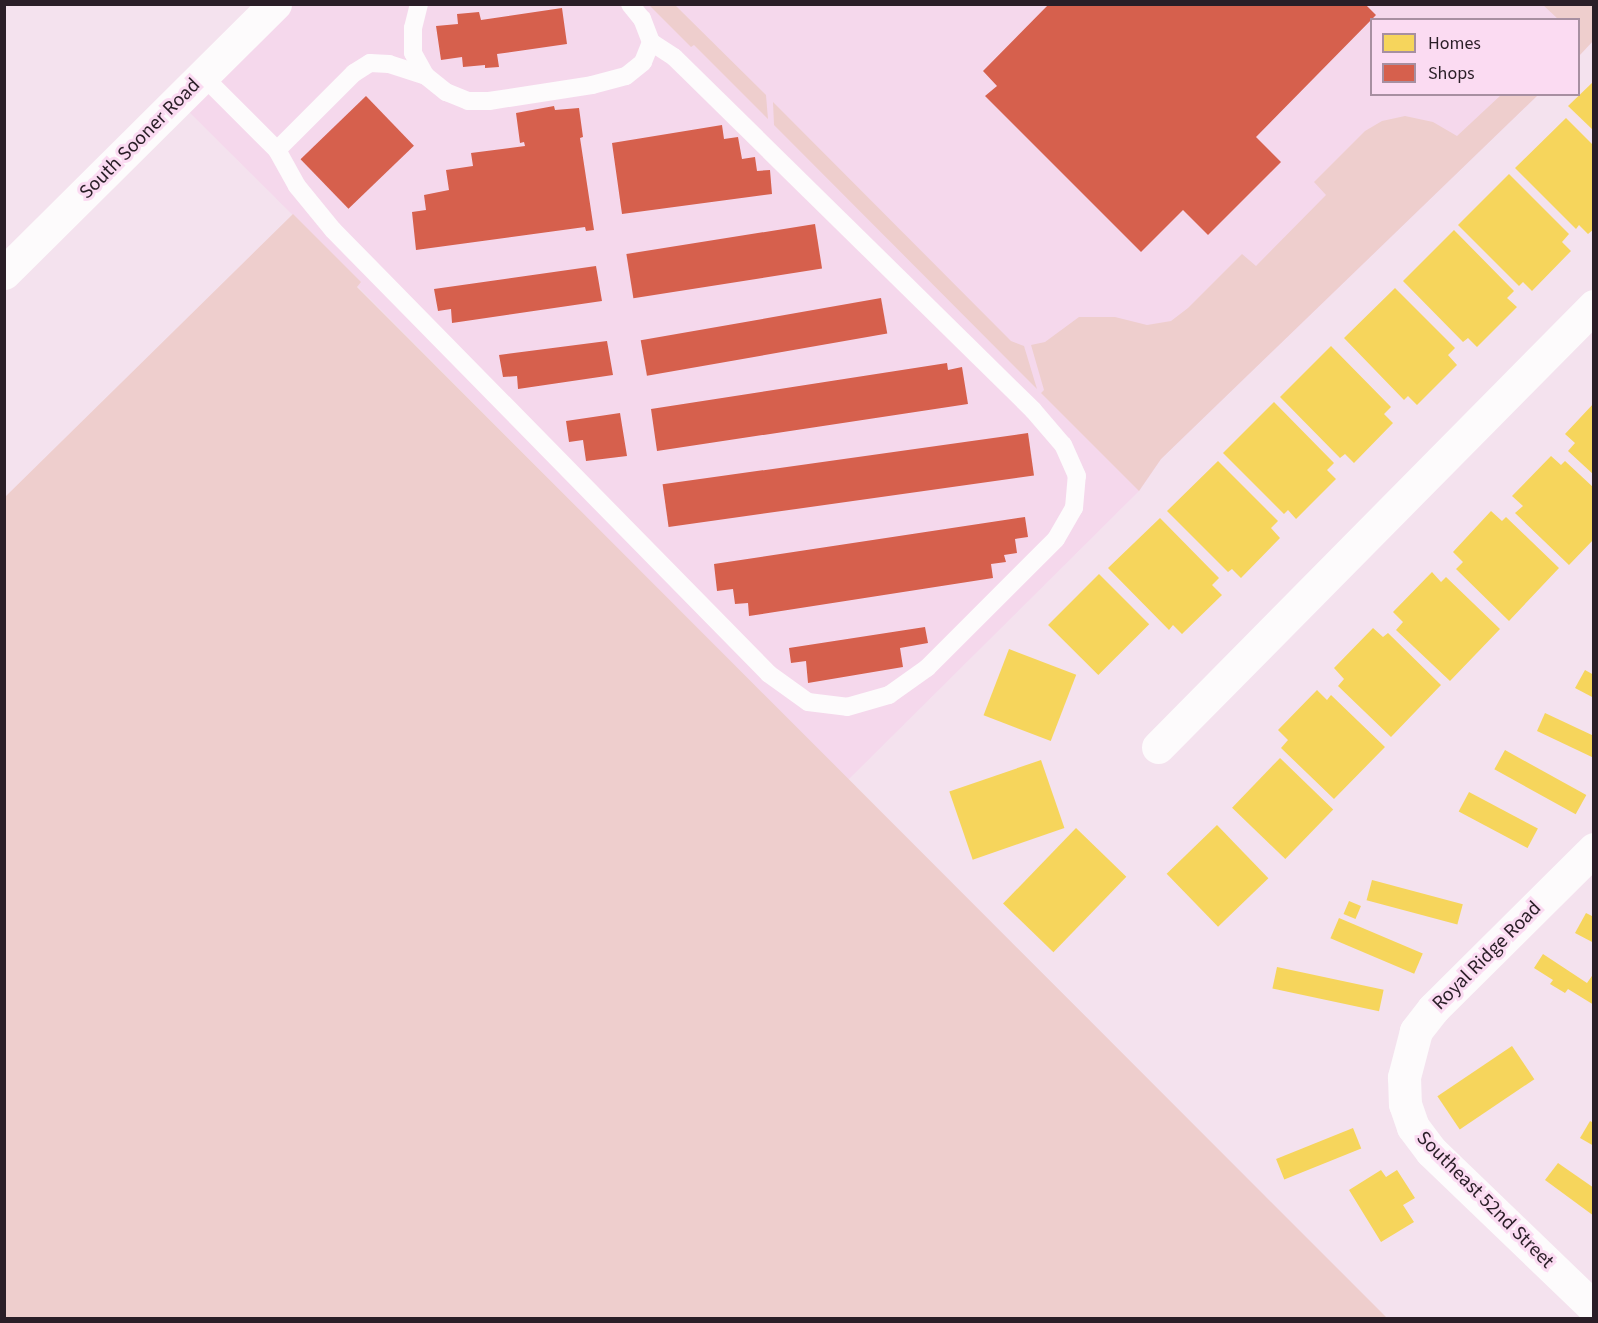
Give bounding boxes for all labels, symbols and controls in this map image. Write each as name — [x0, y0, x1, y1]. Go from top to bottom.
legend — [1370, 18, 1580, 96]
text: Homes — [1428, 31, 1481, 56]
text: Shops — [1428, 61, 1475, 86]
street label: South Sooner Road — [75, 74, 205, 204]
street label: Royal Ridge Road — [1428, 897, 1546, 1015]
street label: Southeast 52nd Street — [1411, 1126, 1559, 1274]

